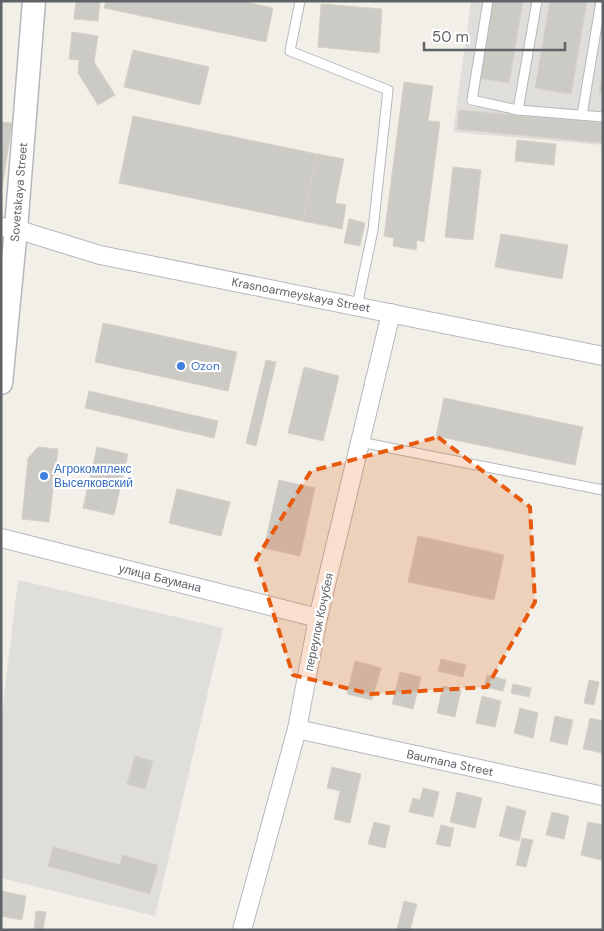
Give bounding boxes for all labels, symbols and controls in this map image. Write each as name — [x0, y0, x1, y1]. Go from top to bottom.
scale bar — [424, 20, 565, 52]
text: 50 m — [432, 27, 469, 47]
street label: Sovetskaya Street — [7, 141, 31, 242]
street label: Krasnoarmeyskaya Street — [230, 274, 372, 316]
place label: Ozon — [191, 358, 220, 374]
marker: Ozon — [175, 360, 187, 372]
place label: Агрокомплекс Выселковский — [54, 461, 133, 491]
marker: Агрокомплекс Выселковский — [38, 470, 50, 482]
street label: улица Баумана — [117, 560, 203, 596]
street label: переулок Кочубея — [301, 571, 337, 673]
street label: Baumana Street — [405, 746, 495, 780]

